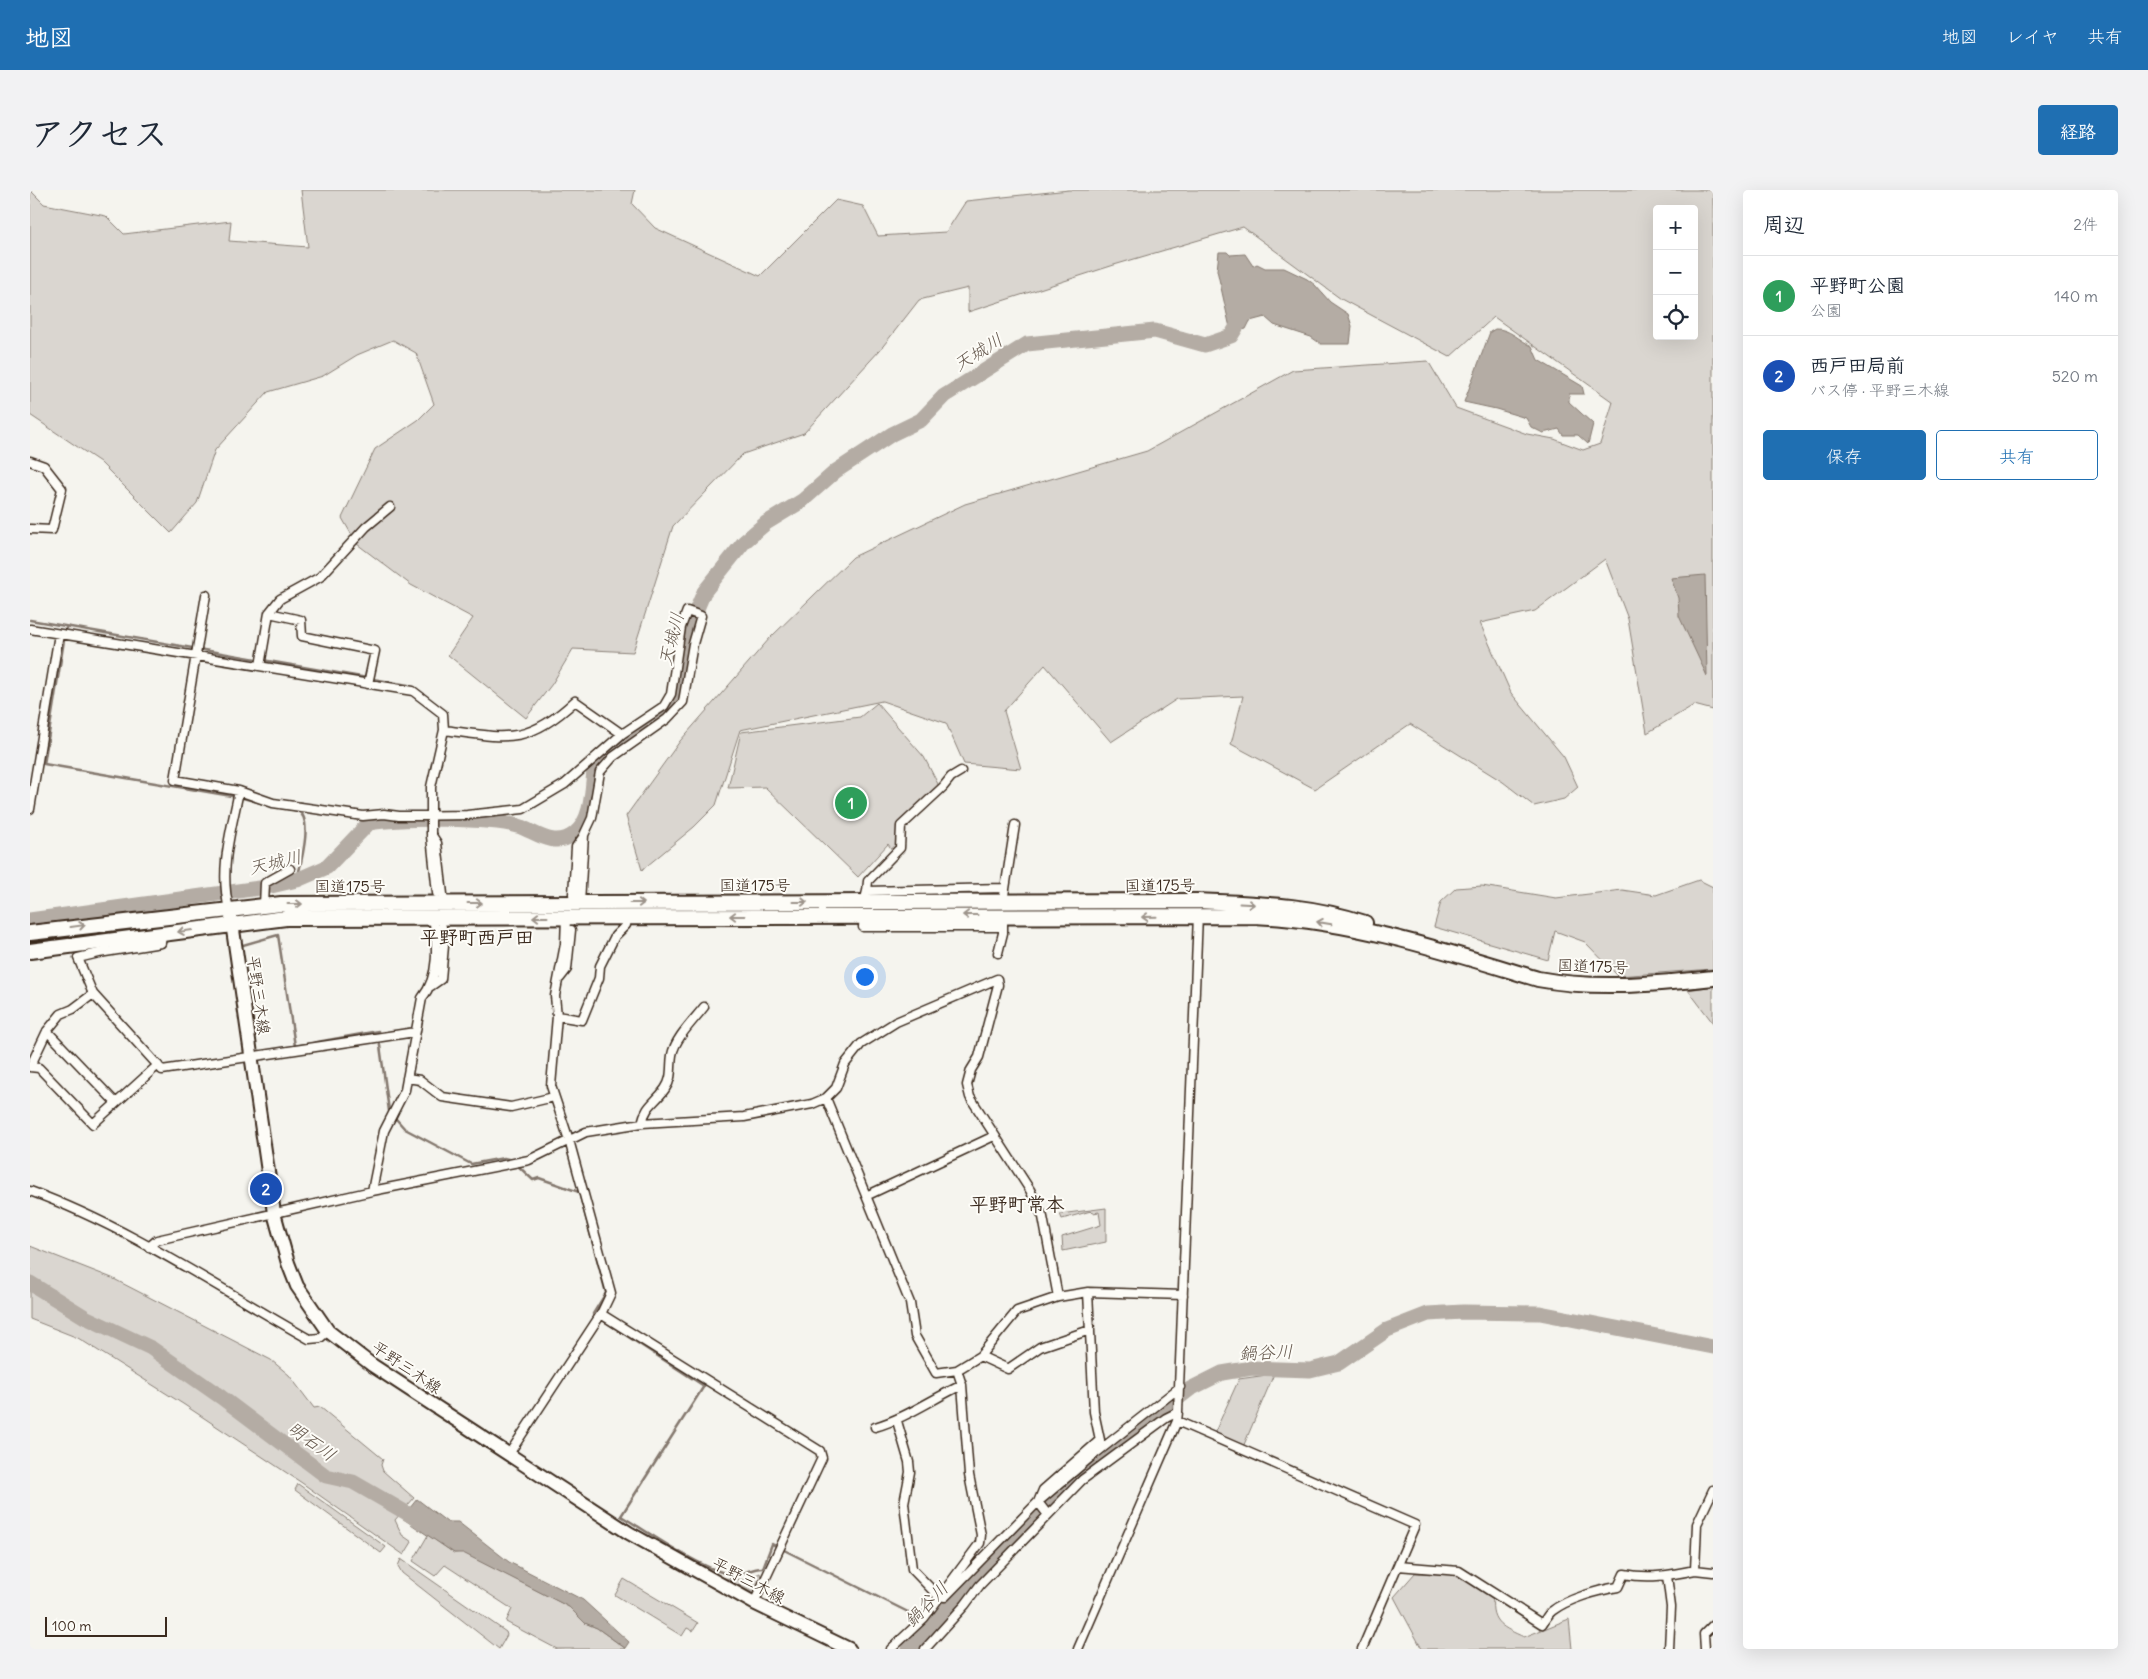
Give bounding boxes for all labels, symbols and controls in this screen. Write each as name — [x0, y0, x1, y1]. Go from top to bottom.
text: 地図 — [25, 22, 73, 52]
text: 地図 — [1942, 25, 1978, 48]
text: レイヤ — [2006, 25, 2059, 48]
text: 共有 — [2087, 25, 2123, 48]
button: 経路 — [2038, 105, 2118, 155]
text: アクセス — [30, 111, 168, 155]
map controls — [1653, 205, 1698, 340]
button: + — [1653, 205, 1698, 250]
text: 周辺 — [1763, 211, 1805, 238]
text: 2件 — [2073, 214, 2098, 234]
button: − — [1653, 250, 1698, 295]
text: 平野町公園 — [1810, 273, 1905, 297]
text: 1 — [1776, 286, 1782, 306]
text: 140 m — [2054, 286, 2098, 306]
button: locate — [1653, 295, 1698, 340]
text: 公園 — [1810, 300, 1842, 320]
water label: 天城川 — [949, 328, 1007, 376]
text: 西戸田局前 — [1810, 353, 1905, 377]
text: 2 — [1775, 366, 1783, 386]
text: 520 m — [2052, 366, 2098, 386]
text: バス停 · 平野三木線 — [1810, 380, 1949, 400]
button: 保存 — [1763, 430, 1926, 480]
button: 共有 — [1936, 430, 2098, 480]
water label: 天城川 — [653, 610, 689, 668]
pin: 1 — [835, 784, 867, 822]
water label: 天城川 — [246, 845, 304, 879]
street label: 国道175号 — [1124, 874, 1196, 896]
street label: 国道175号 — [719, 875, 791, 895]
street label: 国道175号 — [314, 876, 386, 896]
one-way arrow — [791, 897, 807, 907]
one-way arrow — [466, 898, 482, 908]
one-way arrow — [628, 898, 645, 908]
one-way arrow — [286, 899, 302, 909]
one-way arrow — [1239, 899, 1255, 908]
one-way arrow — [962, 910, 978, 920]
one-way arrow — [729, 911, 746, 921]
one-way arrow — [532, 912, 548, 922]
one-way arrow — [1142, 912, 1158, 922]
one-way arrow — [1317, 917, 1333, 927]
one-way arrow — [70, 920, 86, 930]
district label: 平野町西戸田 — [420, 925, 534, 949]
one-way arrow — [177, 927, 193, 937]
street label: 平野三木線 — [244, 954, 274, 1036]
street label: 国道175号 — [1557, 955, 1629, 977]
your location — [852, 964, 878, 990]
pin: 2 — [250, 1170, 282, 1208]
district label: 平野町常本 — [969, 1192, 1065, 1216]
street label: 平野三木線 — [368, 1336, 446, 1398]
water label: 鍋谷川 — [1239, 1340, 1293, 1364]
water label: 明石川 — [283, 1416, 341, 1466]
street label: 平野三木線 — [709, 1552, 789, 1608]
water label: 鍋谷川 — [899, 1577, 953, 1631]
scale bar — [45, 1614, 168, 1637]
text: 100 m — [52, 1617, 92, 1635]

